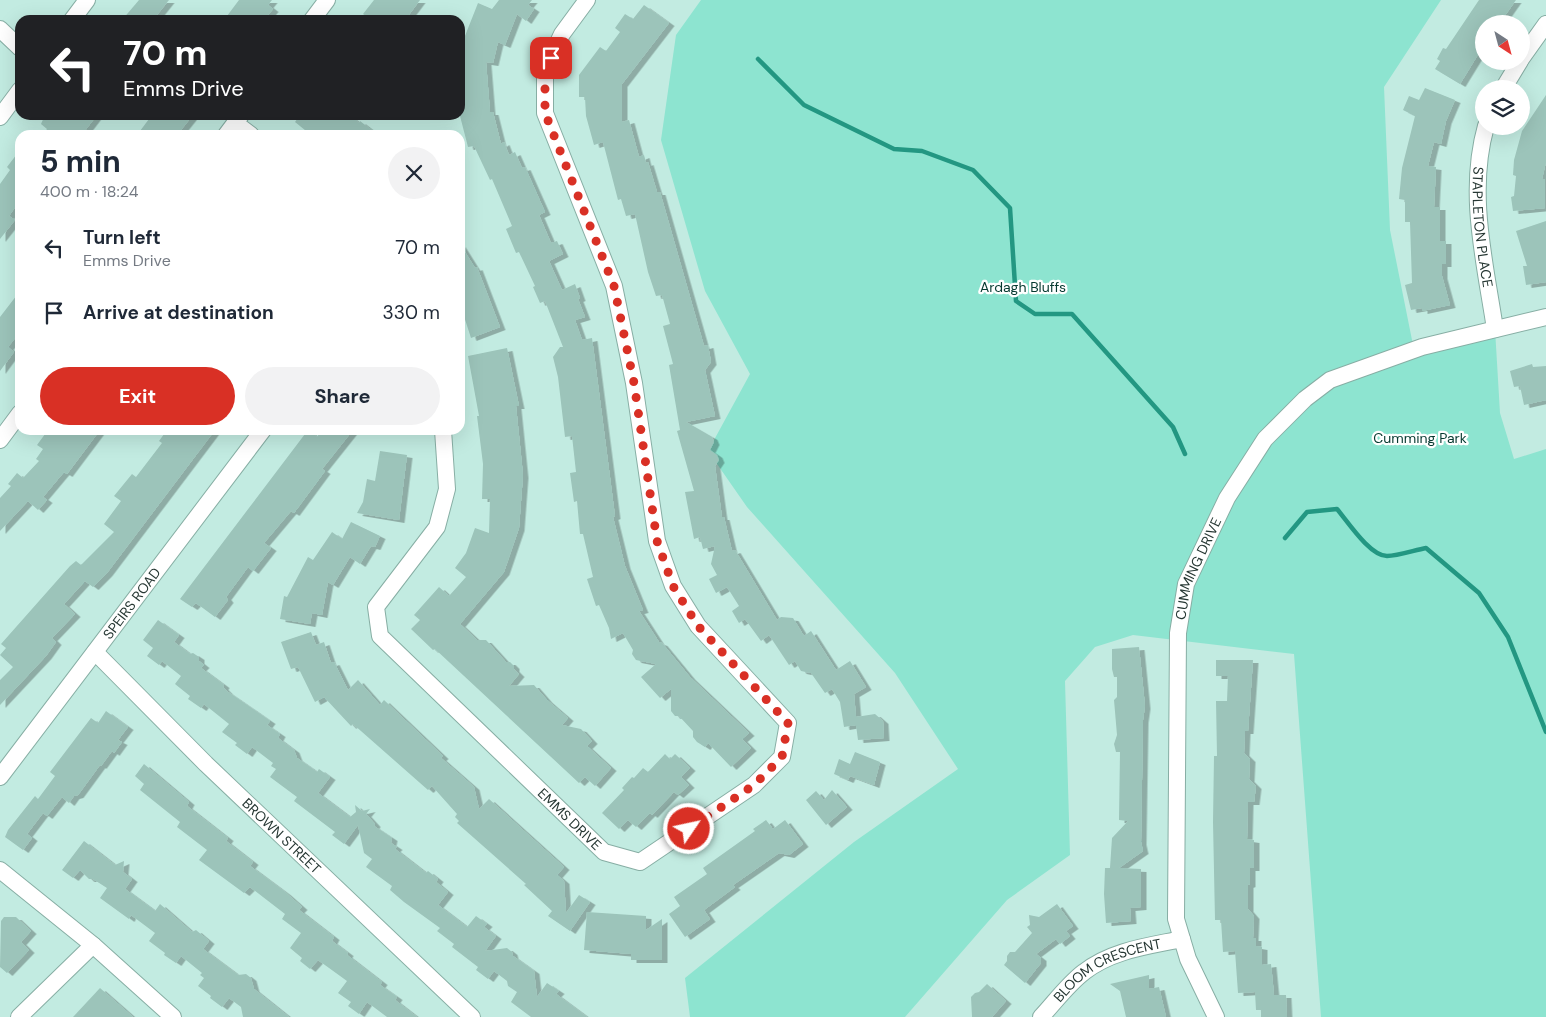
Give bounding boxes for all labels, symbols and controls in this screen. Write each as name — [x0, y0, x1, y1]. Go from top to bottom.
north arrow — [1475, 15, 1530, 70]
map controls — [1475, 15, 1530, 135]
text: 70 m — [123, 30, 207, 76]
icon: left — [40, 35, 105, 100]
pin — [530, 37, 572, 79]
icon: arrive — [537, 44, 565, 72]
text: Emms Drive — [123, 74, 244, 103]
button: layers — [1475, 80, 1530, 135]
text: 5 min — [40, 142, 121, 181]
button: close — [388, 147, 440, 199]
street label: STAPLETON PLACE — [1469, 166, 1497, 289]
text: 400 m · 18:24 — [40, 181, 138, 202]
text: Turn left — [83, 225, 161, 250]
icon: left — [40, 234, 68, 262]
text: 70 m — [395, 235, 440, 260]
text: Emms Drive — [83, 250, 171, 271]
park label: Ardagh Bluffs — [980, 278, 1066, 296]
icon: arrive — [40, 299, 68, 327]
text: Arrive at destination — [83, 300, 274, 325]
text: 330 m — [383, 300, 440, 325]
button: Exit — [40, 367, 235, 425]
button: Share — [245, 367, 440, 425]
park label: Cumming Park — [1373, 429, 1467, 447]
street label: CUMMING DRIVE — [1171, 515, 1225, 621]
street label: SPEIRS ROAD — [99, 564, 165, 643]
street label: EMMS DRIVE — [534, 784, 606, 854]
street label: BROWN STREET — [238, 794, 325, 878]
position arrow — [662, 802, 714, 854]
street label: BLOOM CRESCENT — [1049, 934, 1163, 1006]

